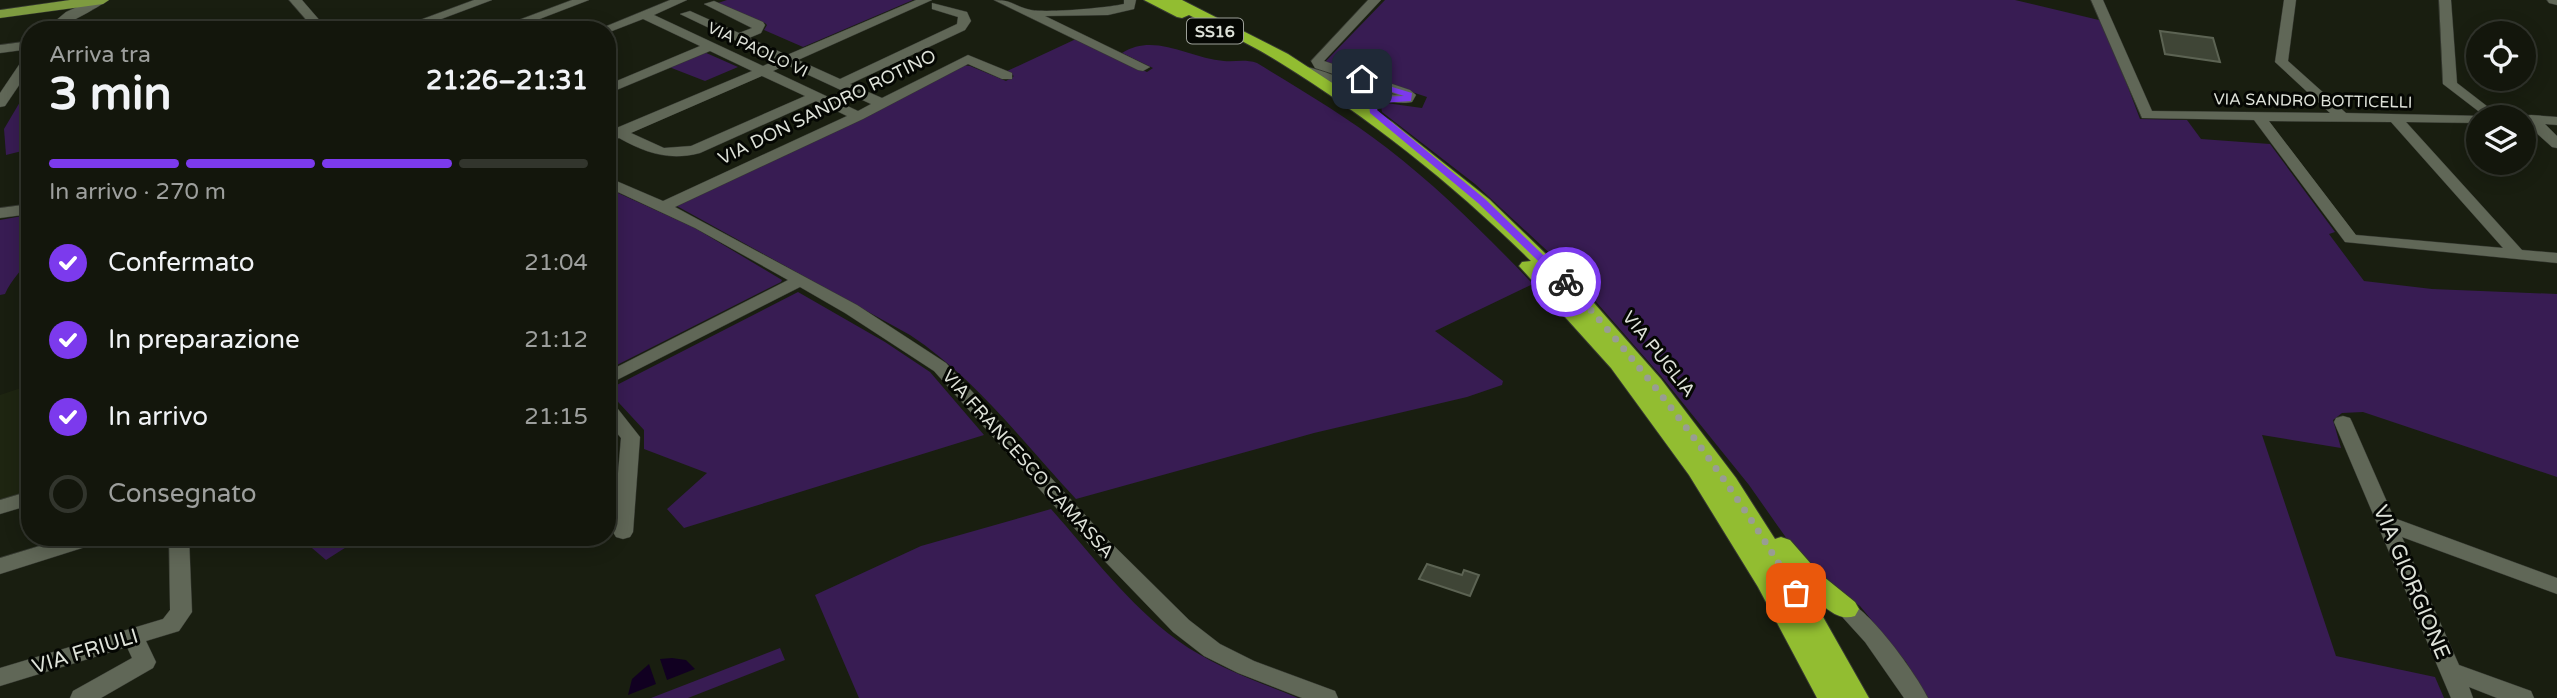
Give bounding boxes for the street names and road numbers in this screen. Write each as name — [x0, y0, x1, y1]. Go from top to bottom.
street label: VIA PAOLO VI — [704, 18, 811, 82]
road number: SS16 — [1187, 19, 1243, 44]
street label: VIA DON SANDRO ROTINO — [714, 45, 940, 169]
street label: VIA SANDRO BOTTICELLI — [2213, 89, 2413, 113]
street label: VIA PUGLIA — [1618, 307, 1700, 401]
street label: VIA FRANCESCO CAMASSA — [937, 365, 1119, 563]
street label: VIA GIORGIONE — [2368, 501, 2455, 663]
street label: VIA FRIULI — [29, 624, 141, 679]

